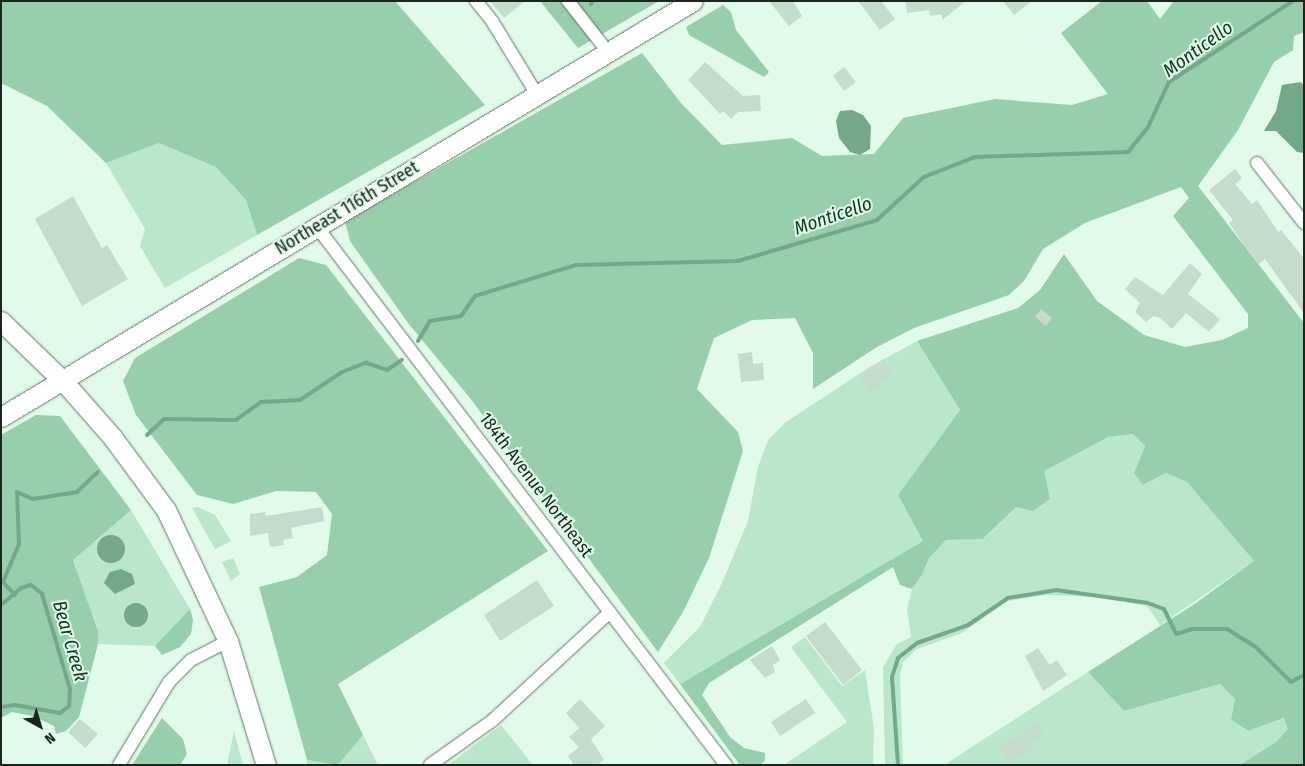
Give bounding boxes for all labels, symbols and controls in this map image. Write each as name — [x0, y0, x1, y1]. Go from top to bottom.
water label: Monticello — [1159, 16, 1237, 82]
street label: Northeast 116th Street — [271, 157, 423, 259]
water label: Monticello — [791, 192, 875, 240]
street label: 184th Avenue Northeast — [475, 408, 597, 562]
water label: Bear Creek — [48, 598, 92, 684]
north arrow — [15, 701, 65, 751]
text: N — [41, 729, 58, 747]

